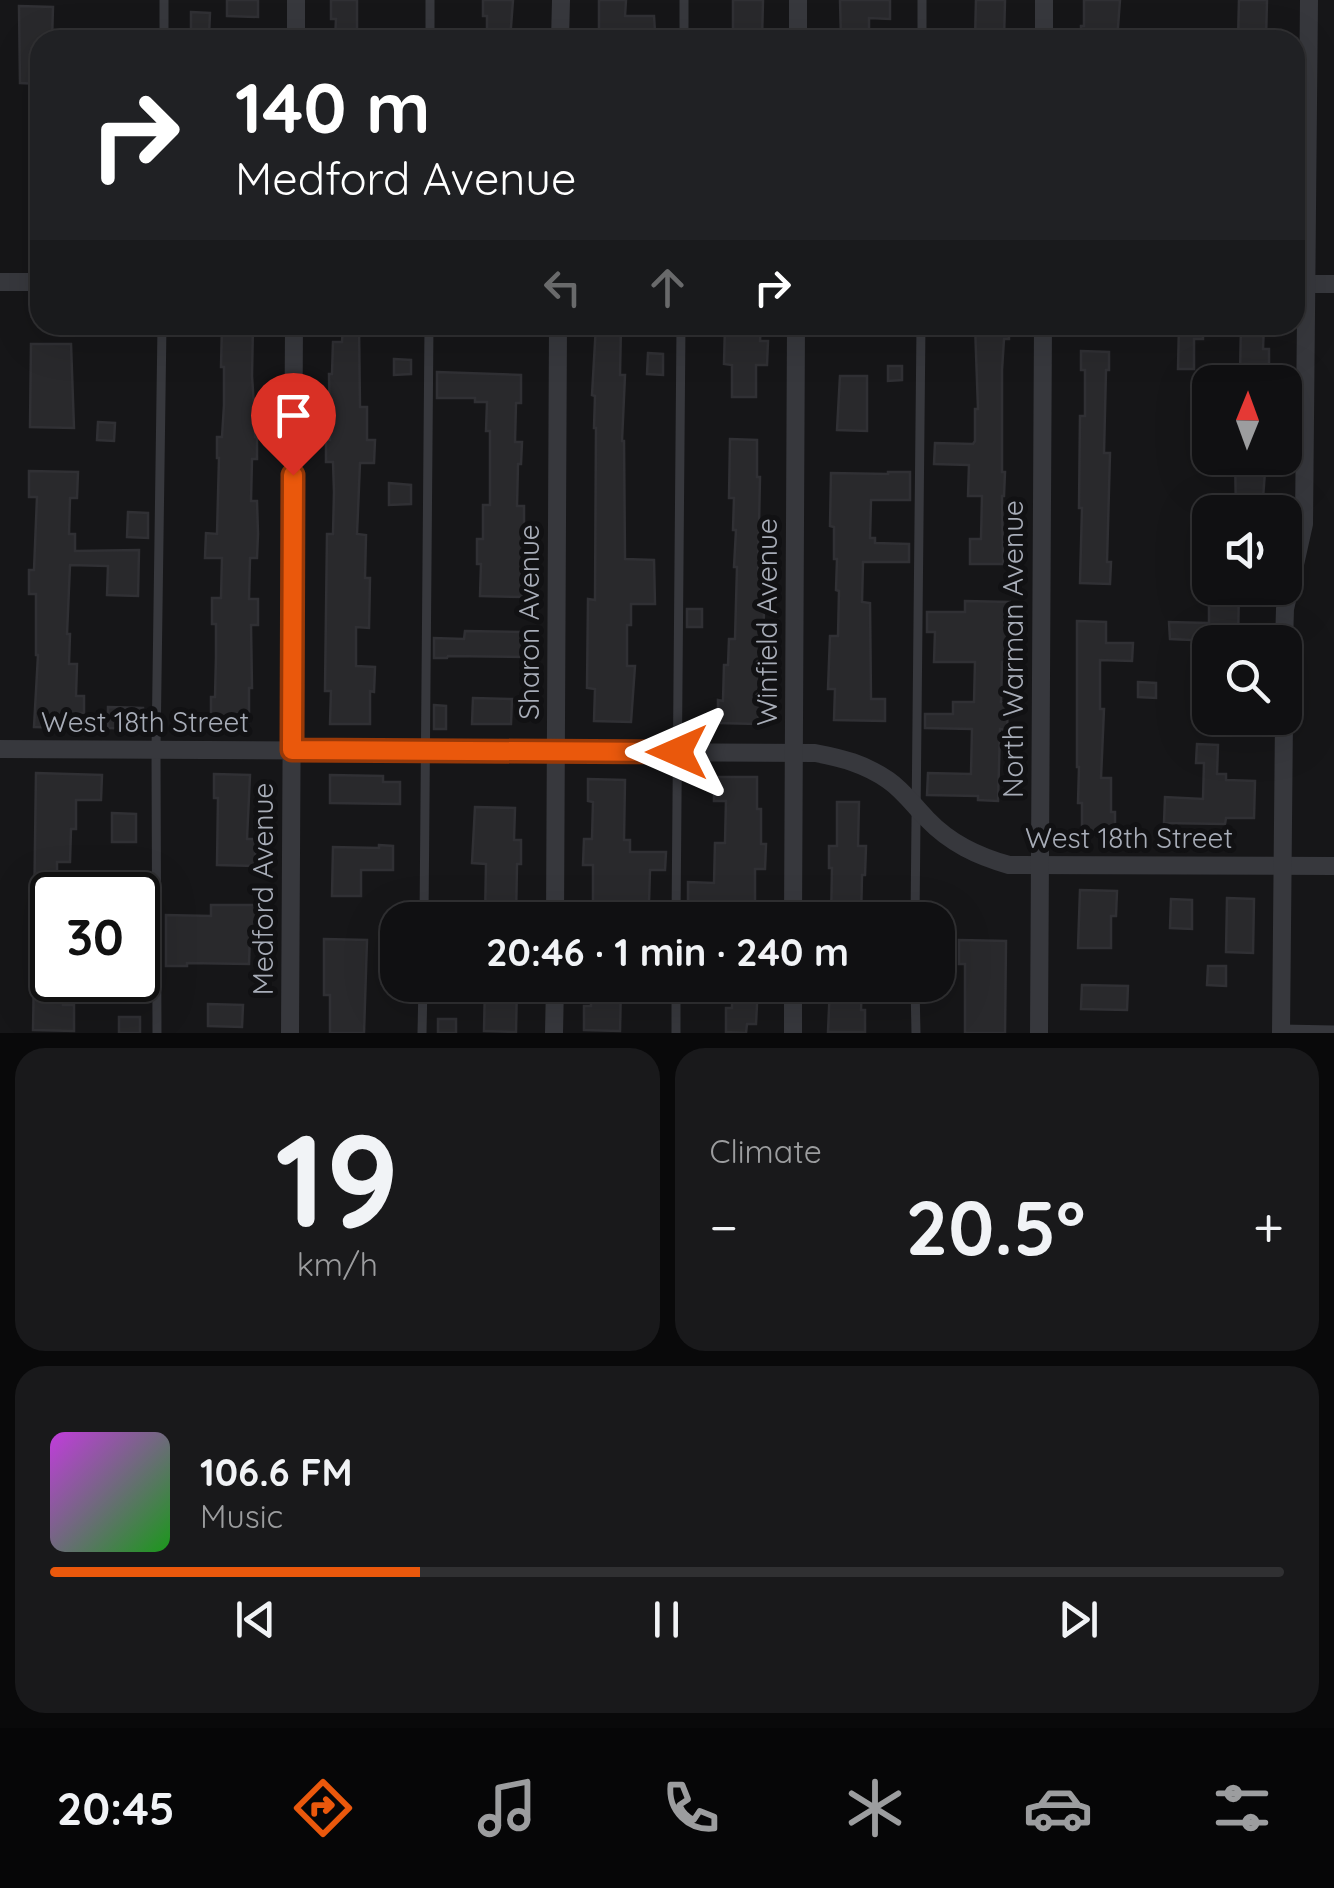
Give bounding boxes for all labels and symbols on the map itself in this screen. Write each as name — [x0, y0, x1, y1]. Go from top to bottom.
north arrow — [1192, 365, 1302, 475]
pin — [251, 373, 336, 476]
street label: North Warman Avenue — [995, 500, 1030, 798]
street label: Winfield Avenue — [749, 518, 784, 726]
street label: Sharon Avenue — [511, 524, 546, 720]
position arrow — [625, 700, 729, 804]
street label: West 18th Street — [41, 704, 249, 739]
street label: Medford Avenue — [245, 783, 280, 995]
street label: West 18th Street — [1025, 820, 1233, 855]
speed limit sign: 30 — [30, 872, 160, 1002]

